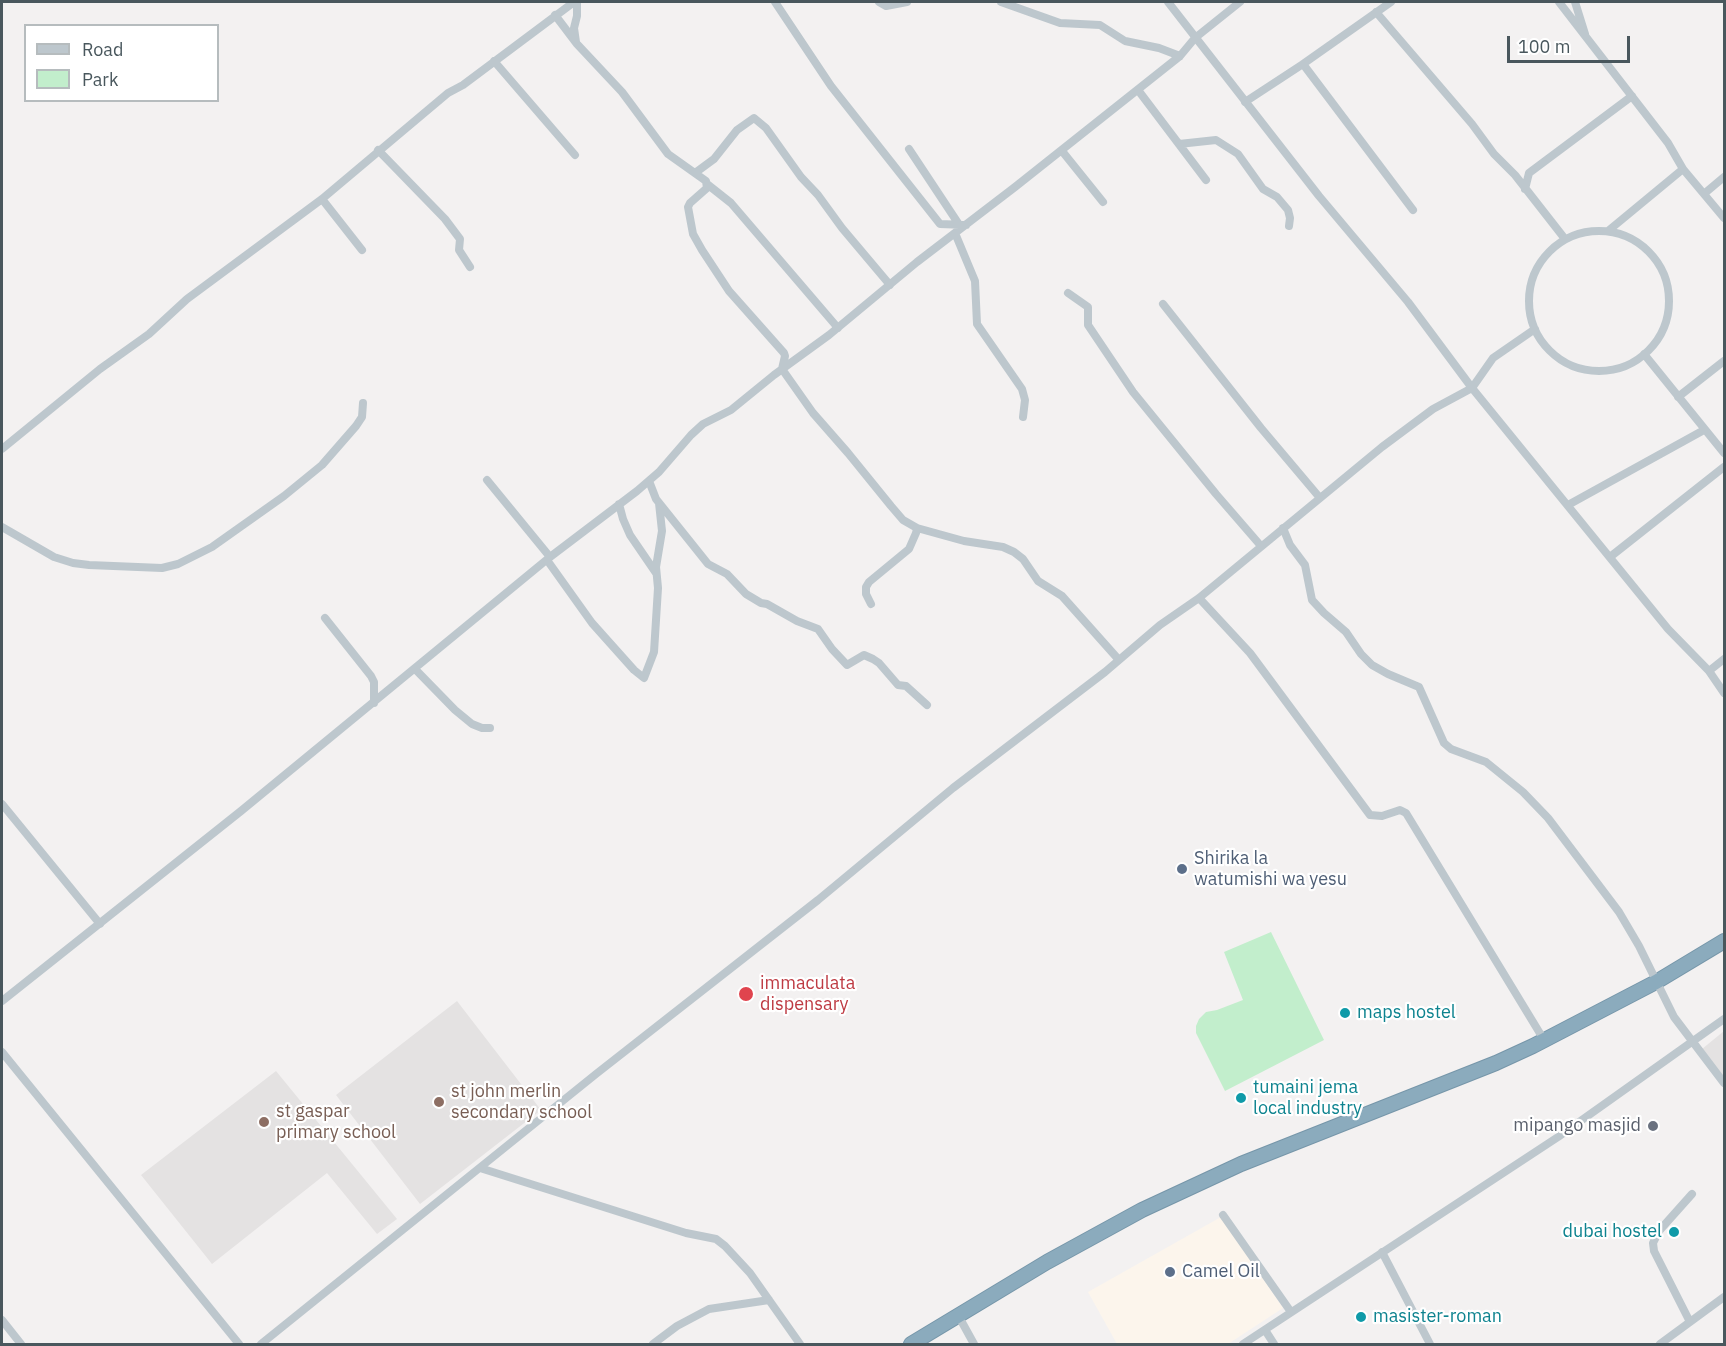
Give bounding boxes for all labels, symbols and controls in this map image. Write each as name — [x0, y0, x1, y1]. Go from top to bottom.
legend — [24, 24, 219, 102]
scale bar — [1510, 24, 1633, 62]
text: 100 m — [1518, 35, 1570, 58]
text: Road — [82, 38, 123, 61]
text: Park — [82, 68, 118, 91]
place label: Shirika la watumishi wa yesu — [1194, 848, 1347, 890]
marker: Shirika la watumishi wa yesu — [1175, 862, 1189, 876]
place label: immaculata dispensary — [760, 973, 855, 1016]
marker: immaculata dispensary — [737, 985, 755, 1003]
place label: maps hostel — [1357, 1002, 1456, 1024]
marker: maps hostel — [1338, 1006, 1352, 1020]
place label: tumaini jema local industry — [1253, 1077, 1362, 1120]
place label: st john merlin secondary school — [451, 1081, 592, 1124]
marker: tumaini jema local industry — [1234, 1091, 1248, 1105]
marker: st john merlin secondary school — [432, 1095, 446, 1109]
place label: st gaspar primary school — [276, 1101, 396, 1144]
marker: st gaspar primary school — [257, 1115, 271, 1129]
place label: mipango masjid — [1513, 1115, 1641, 1137]
marker: mipango masjid — [1646, 1119, 1660, 1133]
place label: dubai hostel — [1563, 1221, 1662, 1243]
marker: dubai hostel — [1667, 1225, 1681, 1239]
place label: Camel Oil — [1182, 1261, 1260, 1283]
marker: Camel Oil — [1163, 1265, 1177, 1279]
place label: masister-roman — [1373, 1306, 1502, 1328]
marker: masister-roman — [1354, 1310, 1368, 1324]

